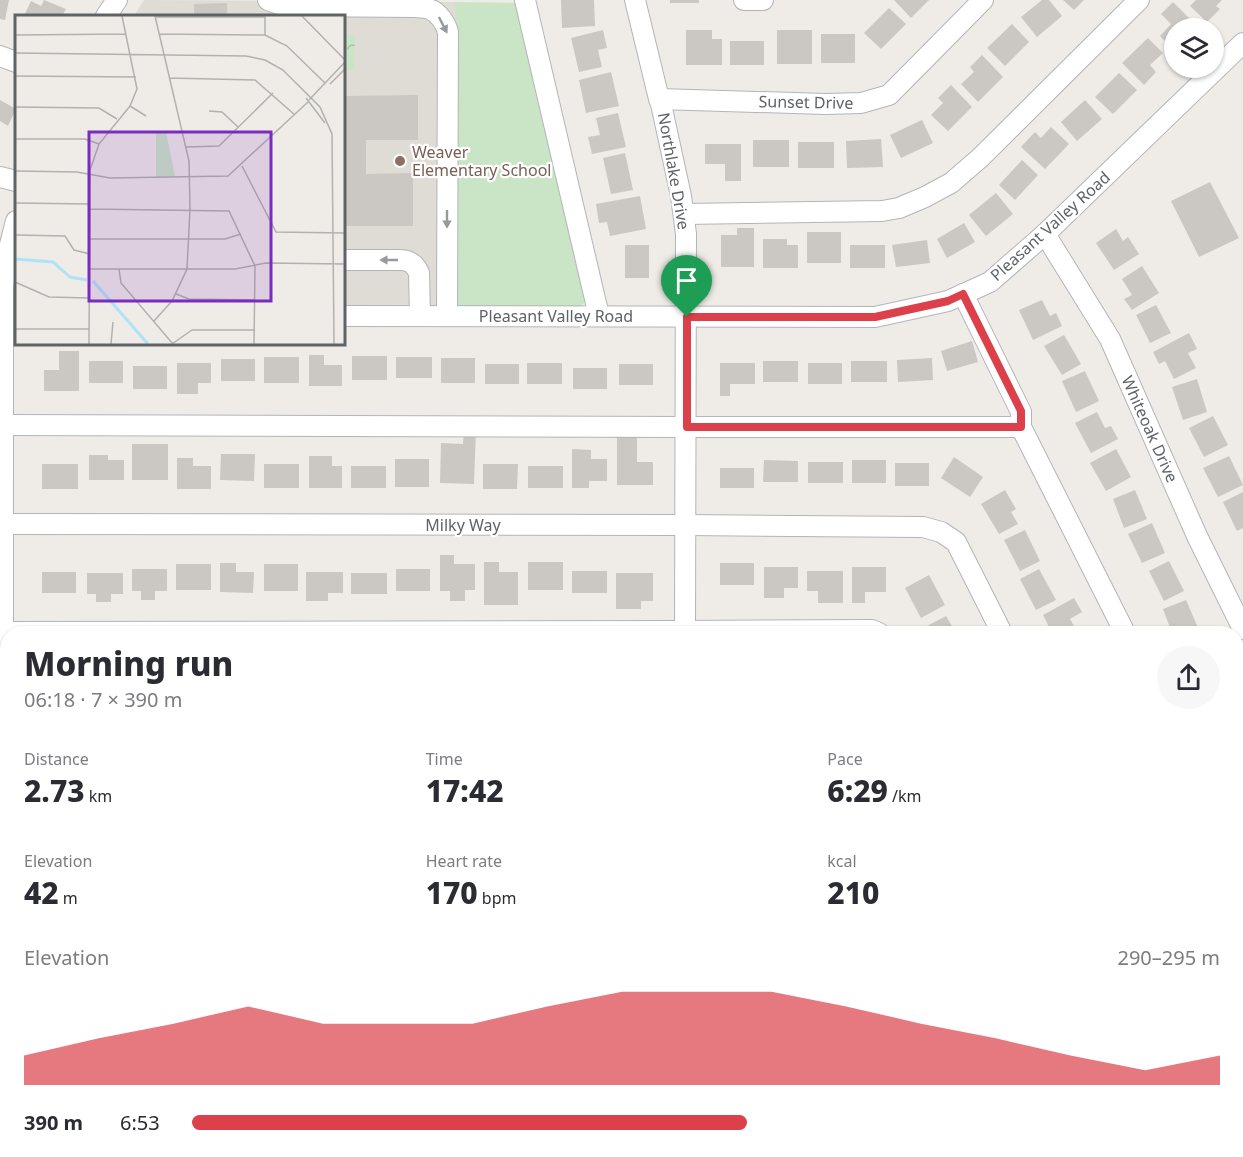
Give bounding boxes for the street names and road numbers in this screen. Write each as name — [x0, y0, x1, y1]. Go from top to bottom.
street label: Sunset Drive — [758, 90, 854, 114]
street label: Northlake Drive — [653, 111, 695, 231]
street label: Pleasant Valley Road — [985, 166, 1115, 286]
street label: Pleasant Valley Road — [479, 305, 633, 327]
street label: Whiteoak Drive — [1117, 372, 1183, 486]
street label: Milky Way — [425, 514, 501, 536]

